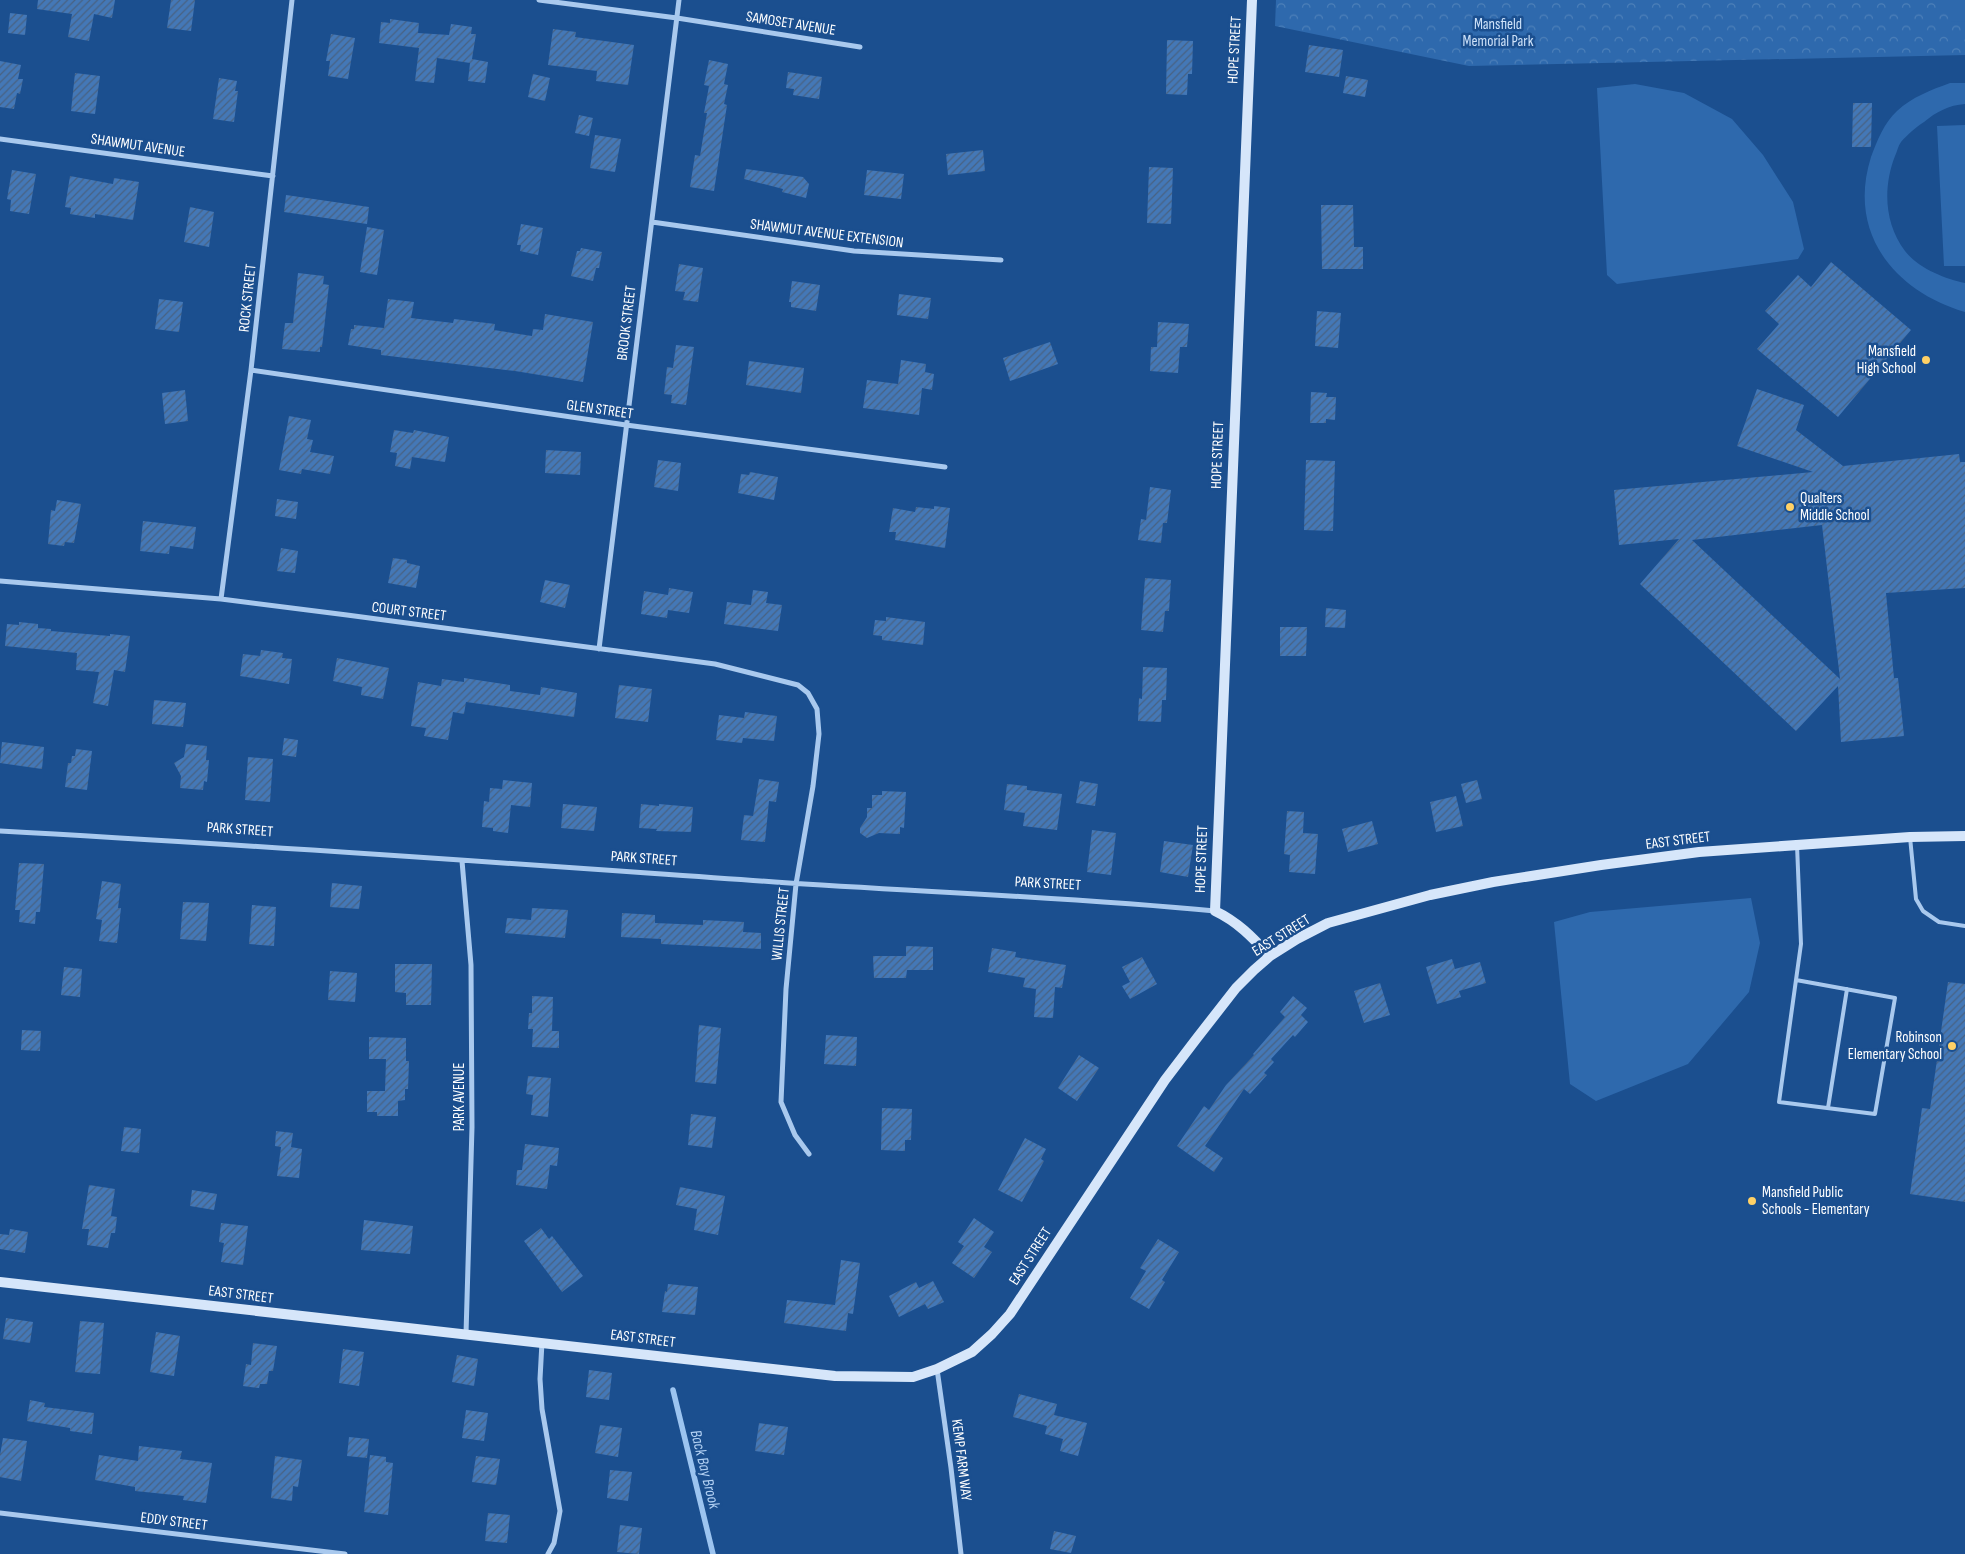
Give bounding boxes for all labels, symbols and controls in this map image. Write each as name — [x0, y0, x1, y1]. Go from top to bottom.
street label: SAMOSET AVENUE — [745, 7, 837, 40]
park label: Mansfield Memorial Park — [1463, 15, 1534, 51]
street label: HOPE STREET — [1223, 16, 1246, 84]
street label: SHAWMUT AVENUE — [90, 129, 186, 162]
street label: SHAWMUT AVENUE EXTENSION — [749, 215, 905, 252]
street label: ROCK STREET — [234, 263, 261, 333]
street label: BROOK STREET — [612, 285, 641, 362]
place label: Mansfield High School — [1857, 342, 1916, 378]
marker: Mansfield High School — [1920, 354, 1932, 366]
street label: GLEN STREET — [565, 395, 634, 424]
street label: HOPE STREET — [1207, 421, 1228, 489]
place label: Qualters Middle School — [1800, 489, 1870, 525]
marker: Qualters Middle School — [1784, 501, 1796, 513]
street label: COURT STREET — [371, 597, 447, 625]
street label: PARK STREET — [206, 818, 274, 841]
street label: HOPE STREET — [1191, 825, 1212, 893]
street label: EAST STREET — [1645, 827, 1712, 854]
street label: PARK STREET — [610, 847, 678, 870]
street label: PARK STREET — [1014, 872, 1082, 895]
street label: WILLIS STREET — [767, 887, 794, 962]
street label: EAST STREET — [1249, 910, 1314, 961]
place label: Robinson Elementary School — [1848, 1028, 1942, 1064]
marker: Robinson Elementary School — [1946, 1040, 1958, 1052]
street label: PARK AVENUE — [450, 1063, 469, 1131]
place label: Mansfield Public Schools - Elementary — [1762, 1183, 1870, 1219]
marker: Mansfield Public Schools - Elementary — [1746, 1195, 1758, 1207]
street label: EAST STREET — [1005, 1224, 1056, 1289]
street label: EAST STREET — [207, 1281, 274, 1308]
street label: EAST STREET — [609, 1325, 676, 1352]
street label: KEMP FARM WAY — [947, 1418, 976, 1503]
water label: Back Bay Brook — [686, 1428, 724, 1512]
street label: EDDY STREET — [139, 1508, 208, 1535]

